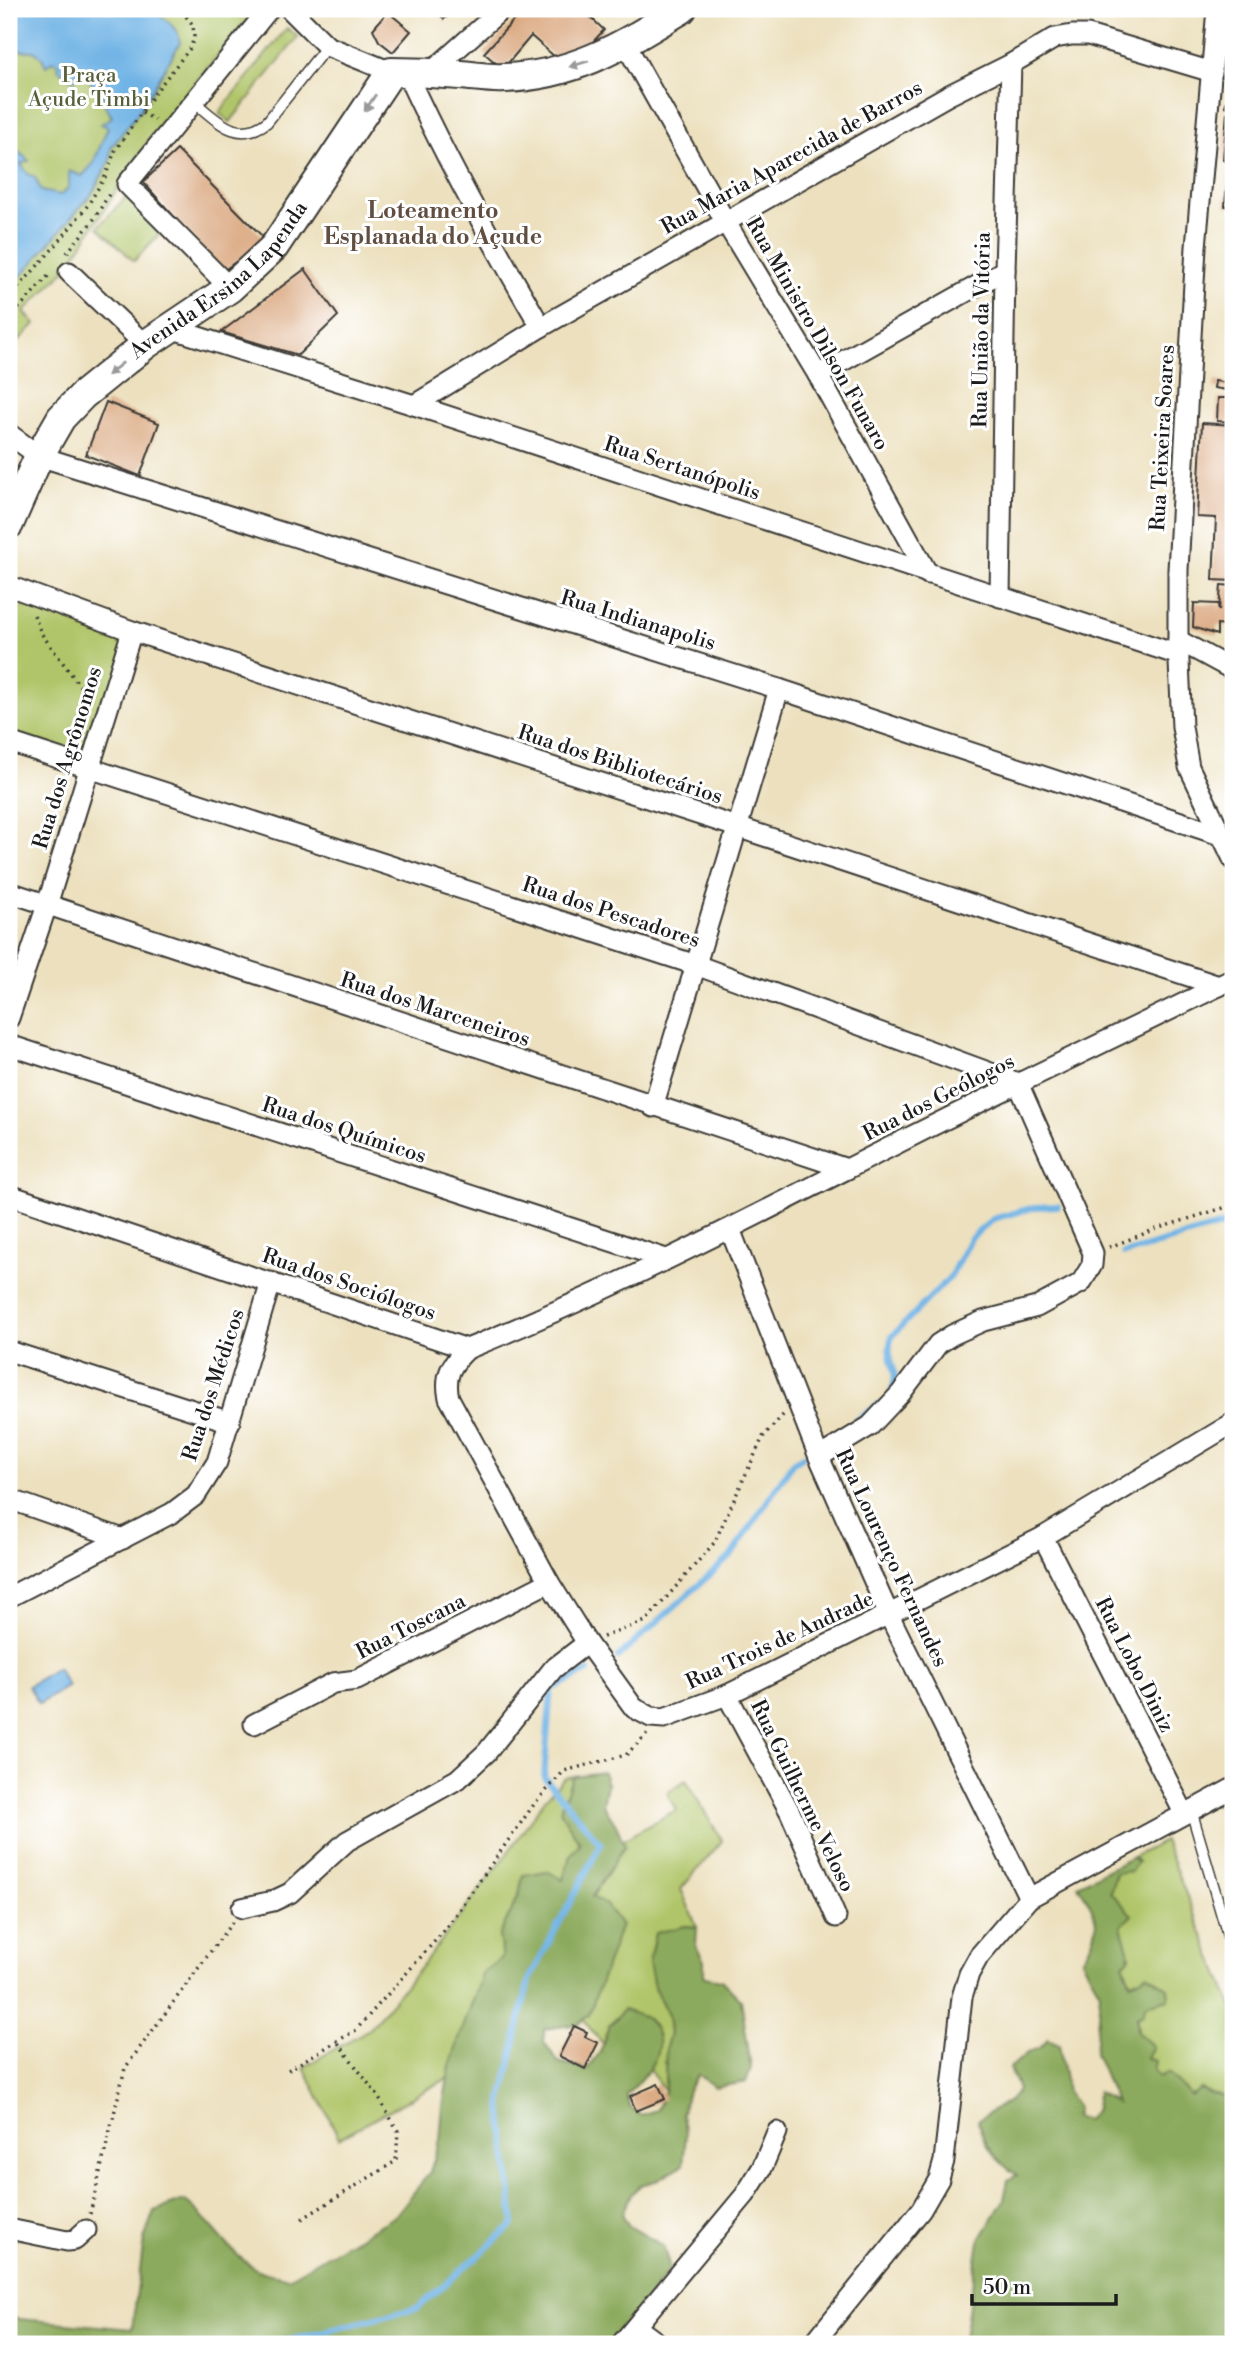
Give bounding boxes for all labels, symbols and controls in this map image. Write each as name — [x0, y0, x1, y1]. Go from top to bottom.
one-way arrow — [568, 60, 589, 70]
park label: Praça Açude Timbi — [27, 63, 150, 113]
street label: Rua Maria Aparecida de Barros — [657, 75, 927, 241]
one-way arrow — [363, 94, 377, 112]
street label: Avenida Ersina Lapenda — [124, 196, 314, 366]
district label: Loteamento Esplanada do Açude — [324, 197, 542, 251]
street label: Rua Ministro Dilson Funaro — [740, 213, 894, 455]
street label: Rua União da Vitória — [967, 231, 997, 428]
street label: Rua Teixeira Soares — [1145, 344, 1181, 532]
one-way arrow — [106, 362, 124, 377]
street label: Rua Sertanópolis — [601, 431, 763, 507]
street label: Rua Indianapolis — [557, 585, 719, 657]
street label: Rua dos Agrônomos — [28, 664, 108, 852]
street label: Rua dos Bibliotecários — [514, 720, 726, 810]
street label: Rua dos Pescadores — [519, 872, 703, 954]
street label: Rua dos Marceneiros — [337, 967, 533, 1053]
street label: Rua dos Geólogos — [859, 1049, 1019, 1147]
street label: Rua dos Químicos — [259, 1092, 429, 1170]
street label: Rua dos Sociólogos — [259, 1243, 439, 1327]
street label: Rua dos Médicos — [177, 1306, 251, 1464]
street label: Rua Lourenço Fernandes — [829, 1445, 953, 1671]
street label: Rua Trois de Andrade — [682, 1586, 878, 1696]
street label: Rua Toscana — [352, 1588, 471, 1666]
street label: Rua Lobo Diniz — [1089, 1593, 1179, 1737]
street label: Rua Guilherme Veloso — [744, 1696, 860, 1896]
scale bar — [972, 2262, 1116, 2306]
text: 50 m — [983, 2275, 1031, 2301]

